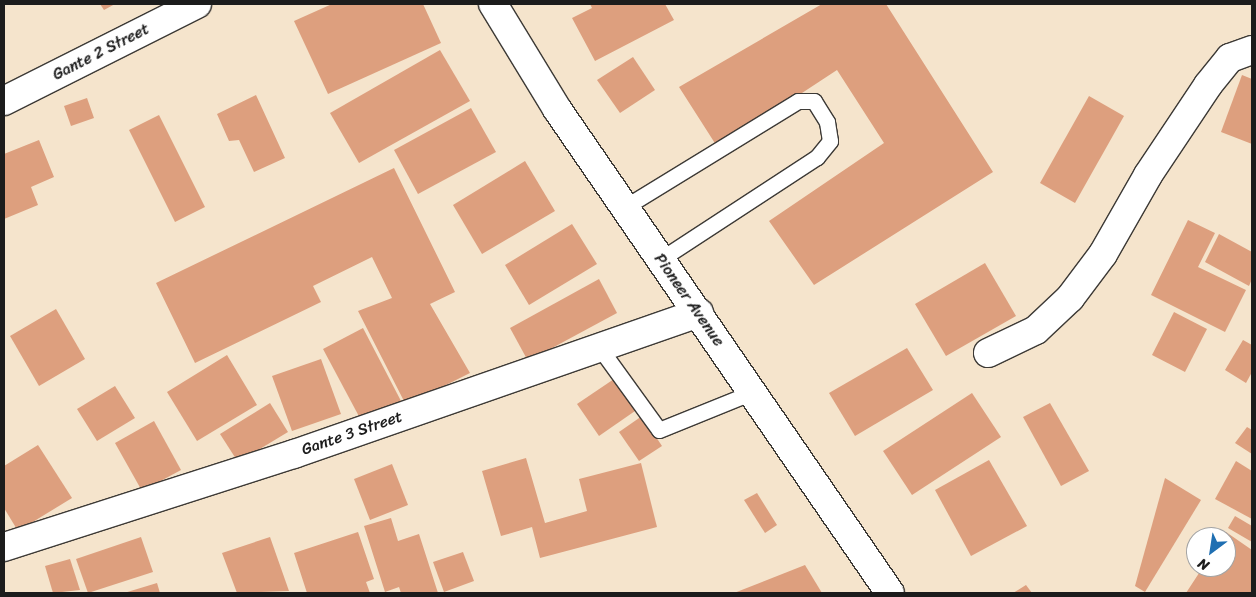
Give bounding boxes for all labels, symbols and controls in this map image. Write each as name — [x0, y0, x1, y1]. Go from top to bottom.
street label: Gante 2 Street — [49, 19, 153, 85]
street label: Pioneer Avenue — [650, 250, 728, 350]
street label: Gante 3 Street — [299, 407, 405, 459]
north arrow — [1186, 527, 1236, 577]
text: N — [1193, 551, 1214, 578]

